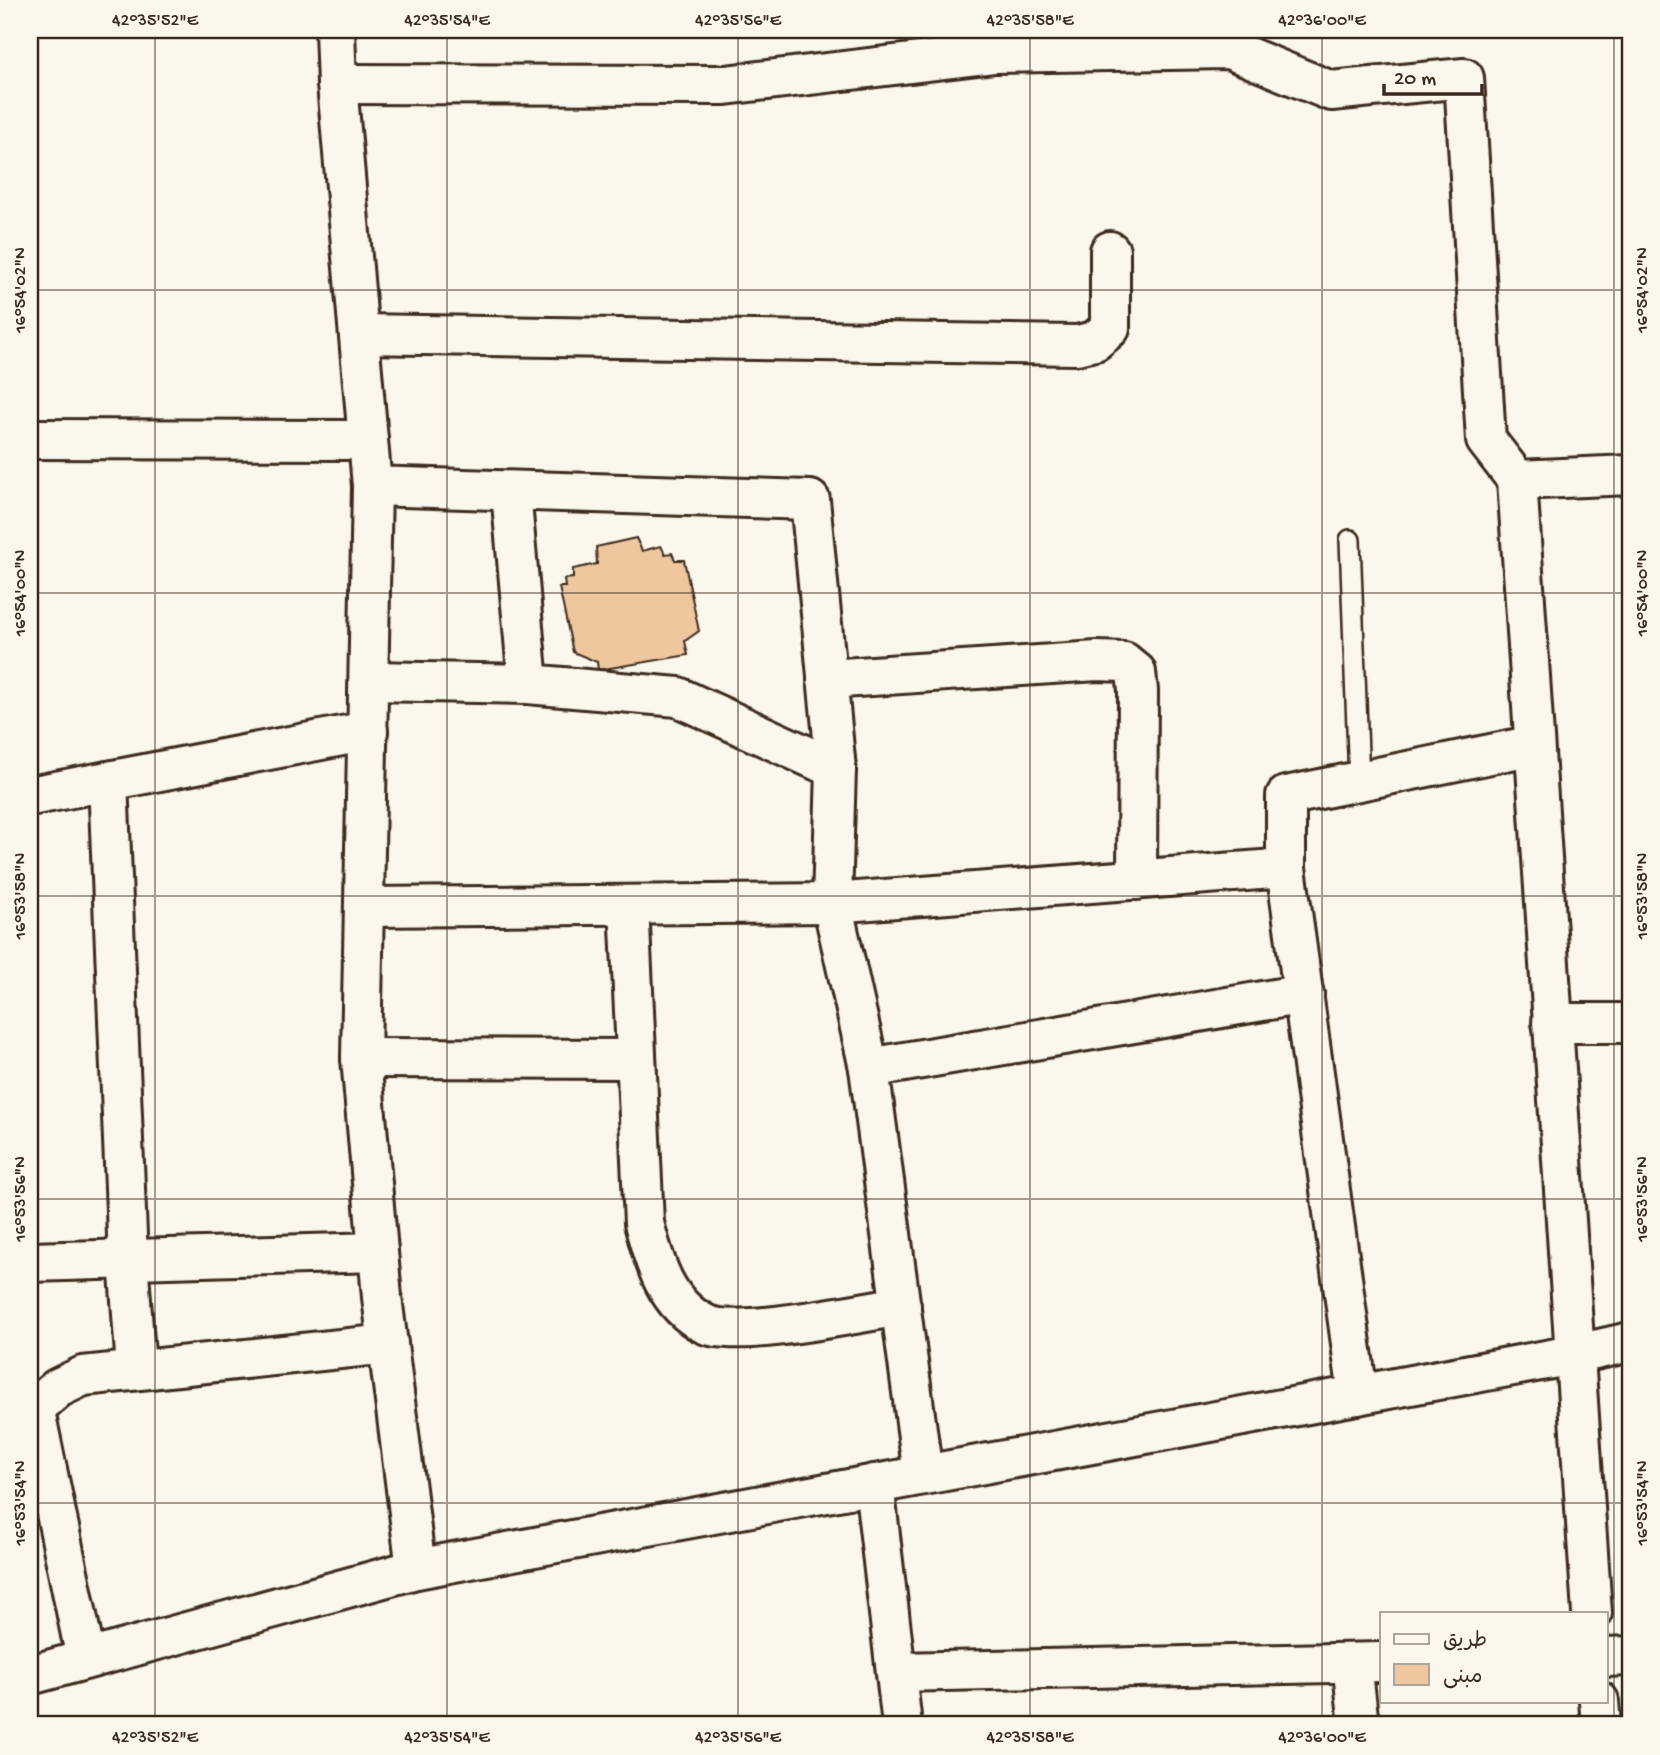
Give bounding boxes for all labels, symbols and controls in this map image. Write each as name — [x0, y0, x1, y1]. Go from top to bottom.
text: 42°35'52"E — [112, 11, 199, 32]
text: 42°35'54"E — [404, 11, 491, 32]
text: 42°35'56"E — [695, 11, 782, 32]
text: 42°35'58"E — [987, 11, 1074, 32]
text: 42°36'00"E — [1278, 11, 1367, 32]
scale bar — [1384, 52, 1482, 96]
text: 20 m — [1394, 68, 1436, 93]
text: 16°54'02"N — [11, 247, 32, 334]
text: 16°54'02"N — [1633, 247, 1654, 334]
text: 16°54'00"N — [11, 550, 32, 637]
text: 16°54'00"N — [1633, 550, 1654, 637]
text: 16°53'58"N — [11, 853, 32, 940]
text: 16°53'58"N — [1633, 853, 1654, 940]
text: 16°53'56"N — [11, 1156, 32, 1243]
text: 16°53'56"N — [1633, 1156, 1654, 1243]
text: 16°53'54"N — [11, 1460, 32, 1547]
text: 16°53'54"N — [1633, 1460, 1654, 1547]
legend — [1380, 1612, 1608, 1702]
text: طريق — [1443, 1630, 1487, 1655]
text: مبنى — [1443, 1666, 1482, 1691]
text: 42°35'52"E — [112, 1728, 199, 1749]
text: 42°35'54"E — [404, 1728, 491, 1749]
text: 42°35'56"E — [695, 1728, 782, 1749]
text: 42°35'58"E — [987, 1728, 1074, 1749]
text: 42°36'00"E — [1278, 1728, 1367, 1749]

